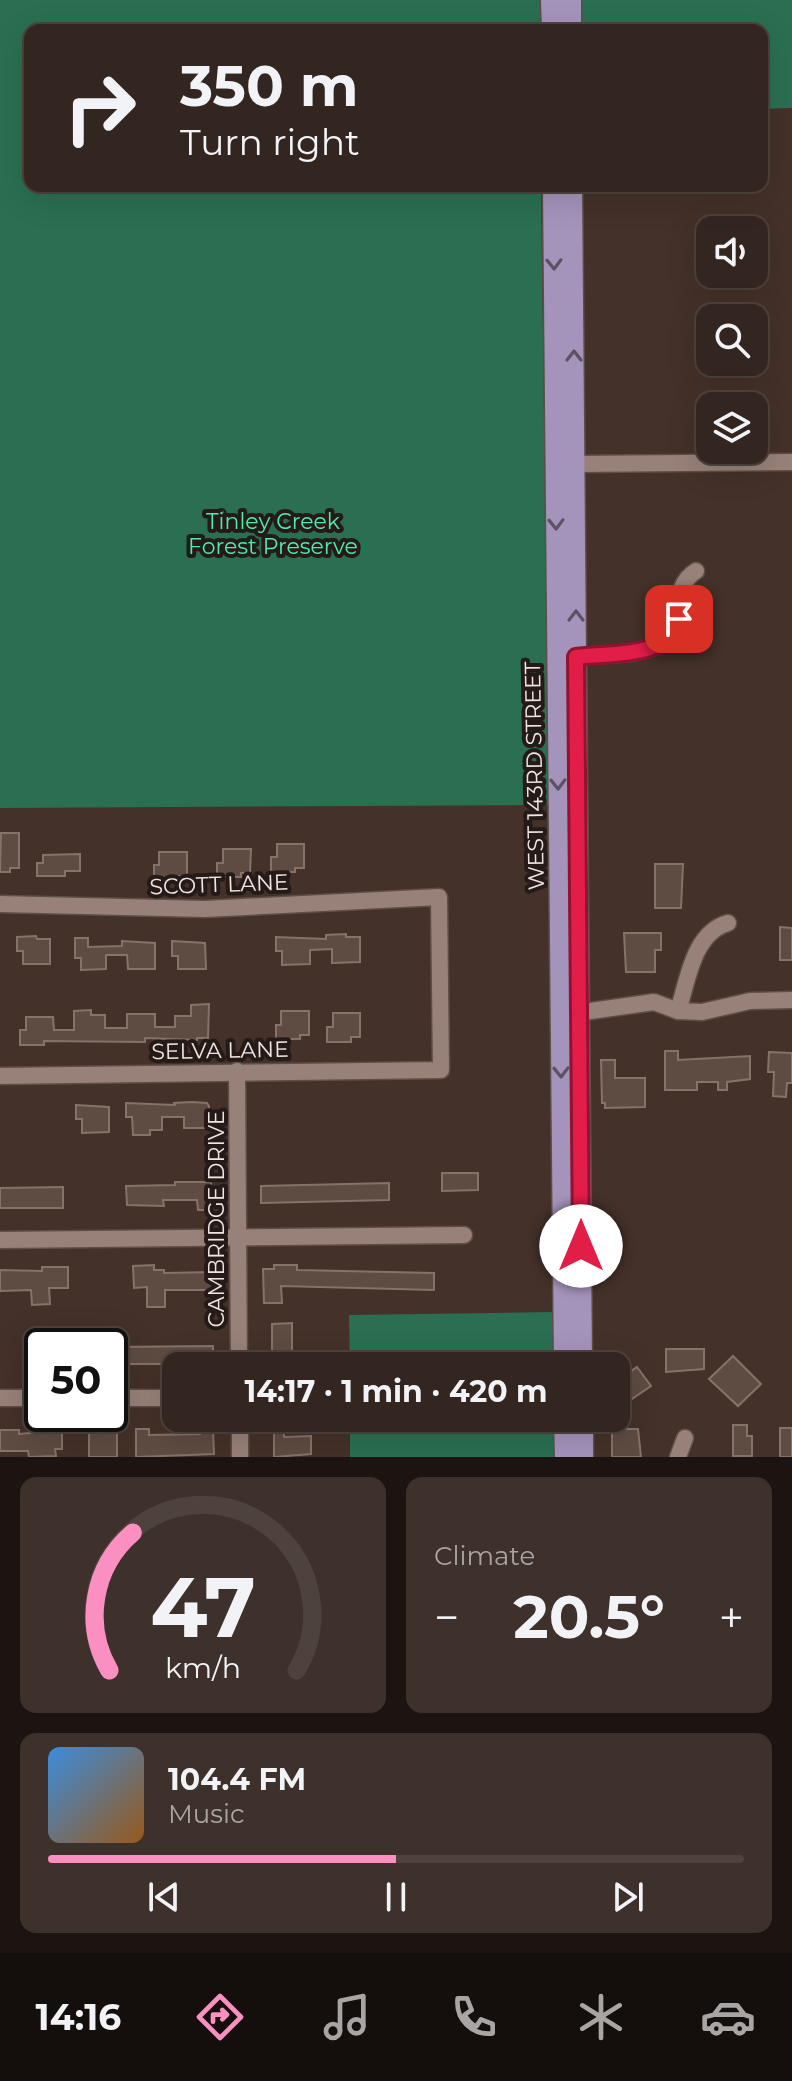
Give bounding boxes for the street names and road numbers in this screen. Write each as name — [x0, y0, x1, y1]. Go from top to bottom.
street label: WEST 143RD STREET — [519, 661, 550, 891]
street label: SCOTT LANE — [149, 869, 289, 900]
street label: SELVA LANE — [151, 1036, 289, 1065]
street label: CAMBRIDGE DRIVE — [203, 1111, 230, 1327]

